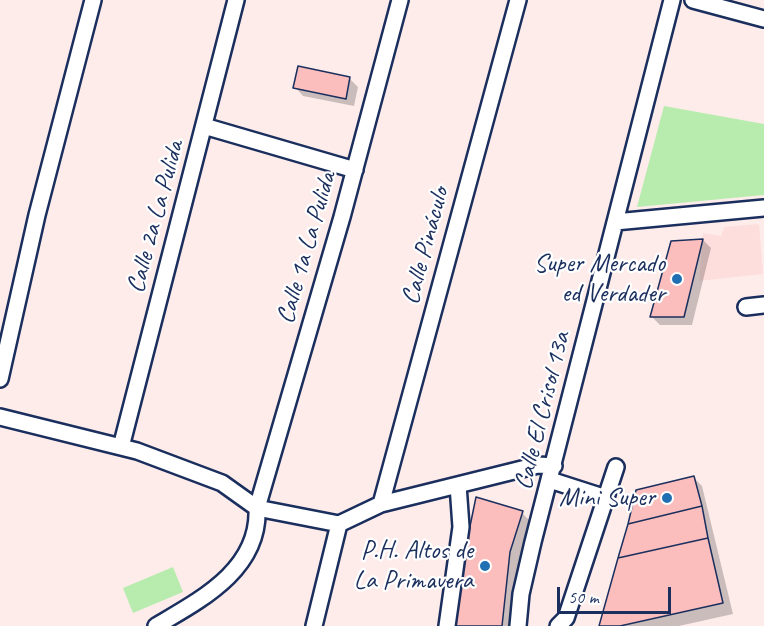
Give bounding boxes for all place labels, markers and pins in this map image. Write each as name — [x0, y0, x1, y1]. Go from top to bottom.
place label: Super Mercado ed Verdader — [534, 248, 665, 310]
marker: Super Mercado ed Verdader — [670, 272, 684, 286]
place label: Mini Super — [559, 482, 655, 514]
marker: Mini Super — [660, 491, 674, 505]
place label: P.H. Altos de La Primavera — [354, 535, 473, 596]
marker: P.H. Altos de La Primavera — [478, 559, 492, 573]

